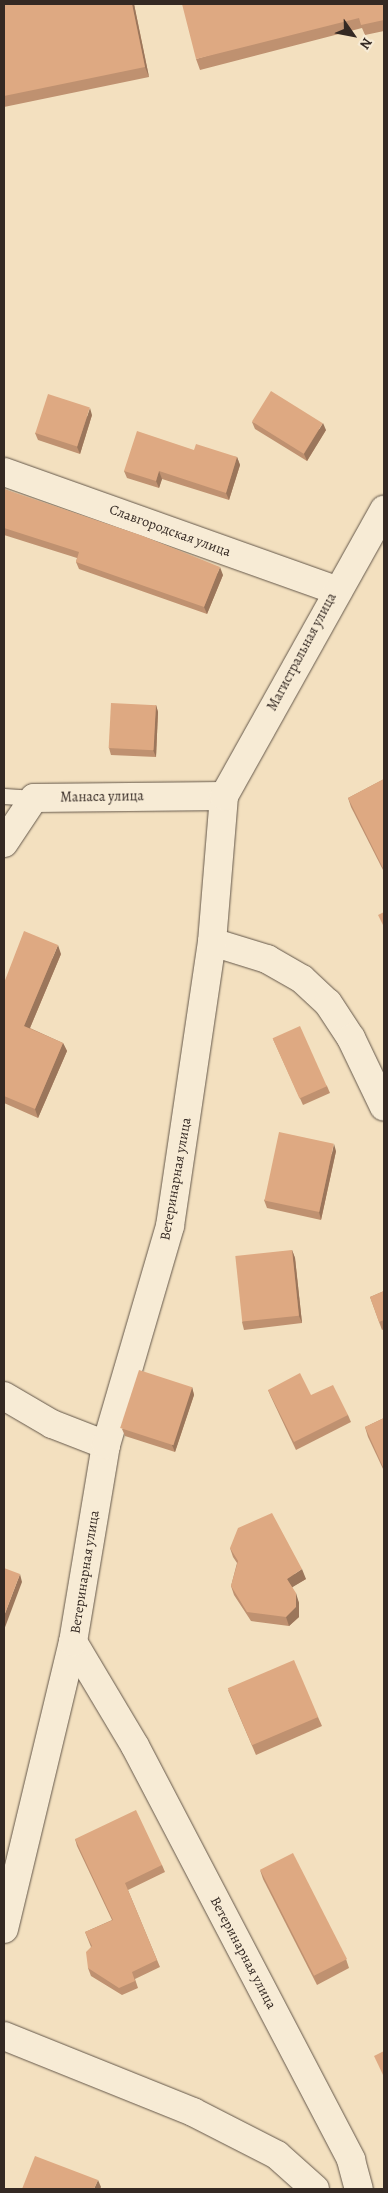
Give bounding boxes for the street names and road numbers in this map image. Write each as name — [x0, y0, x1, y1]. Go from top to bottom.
street label: Славгородская улица — [107, 501, 233, 561]
street label: Магистральная улица — [264, 590, 340, 714]
street label: Манаса улица — [60, 788, 144, 806]
street label: Ветеринарная улица — [157, 1116, 195, 1242]
street label: Ветеринарная улица — [67, 1509, 103, 1635]
street label: Ветеринарная улица — [206, 1894, 280, 2012]

